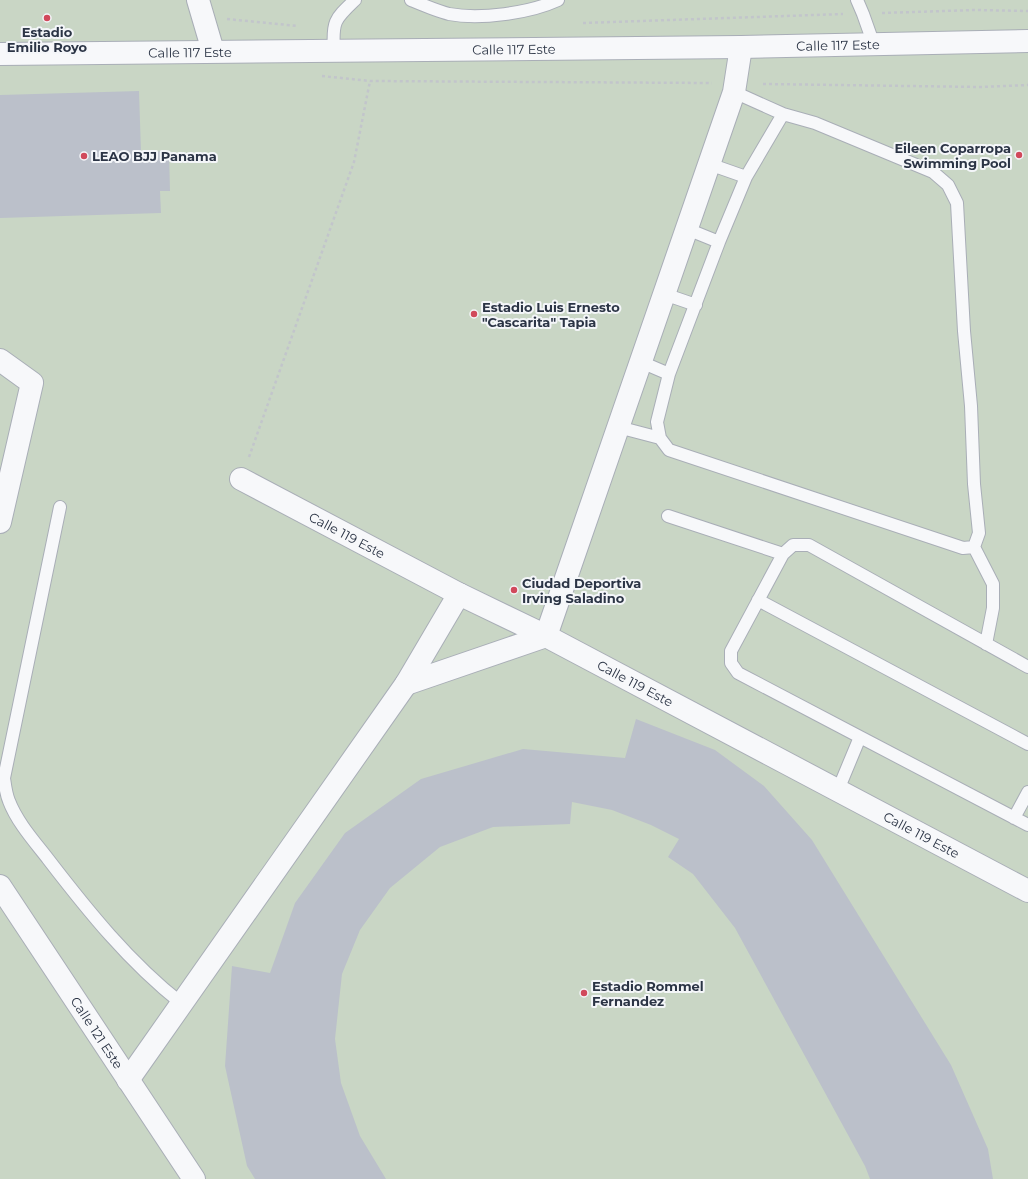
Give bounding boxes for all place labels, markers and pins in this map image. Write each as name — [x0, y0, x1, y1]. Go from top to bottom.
marker: Estadio Emilio Royo — [42, 13, 52, 23]
place label: Estadio Emilio Royo — [7, 24, 88, 55]
place label: Eileen Coparropa Swimming Pool — [894, 140, 1011, 171]
place label: LEAO BJJ Panama — [92, 148, 217, 164]
marker: Eileen Coparropa Swimming Pool — [1014, 150, 1024, 160]
marker: LEAO BJJ Panama — [79, 151, 89, 161]
place label: Estadio Luis Ernesto "Cascarita" Tapia — [482, 299, 620, 330]
marker: Estadio Luis Ernesto "Cascarita" Tapia — [469, 309, 479, 319]
place label: Ciudad Deportiva Irving Saladino — [522, 575, 641, 606]
marker: Ciudad Deportiva Irving Saladino — [509, 585, 519, 595]
place label: Estadio Rommel Fernandez — [592, 978, 704, 1009]
marker: Estadio Rommel Fernandez — [579, 988, 589, 998]

